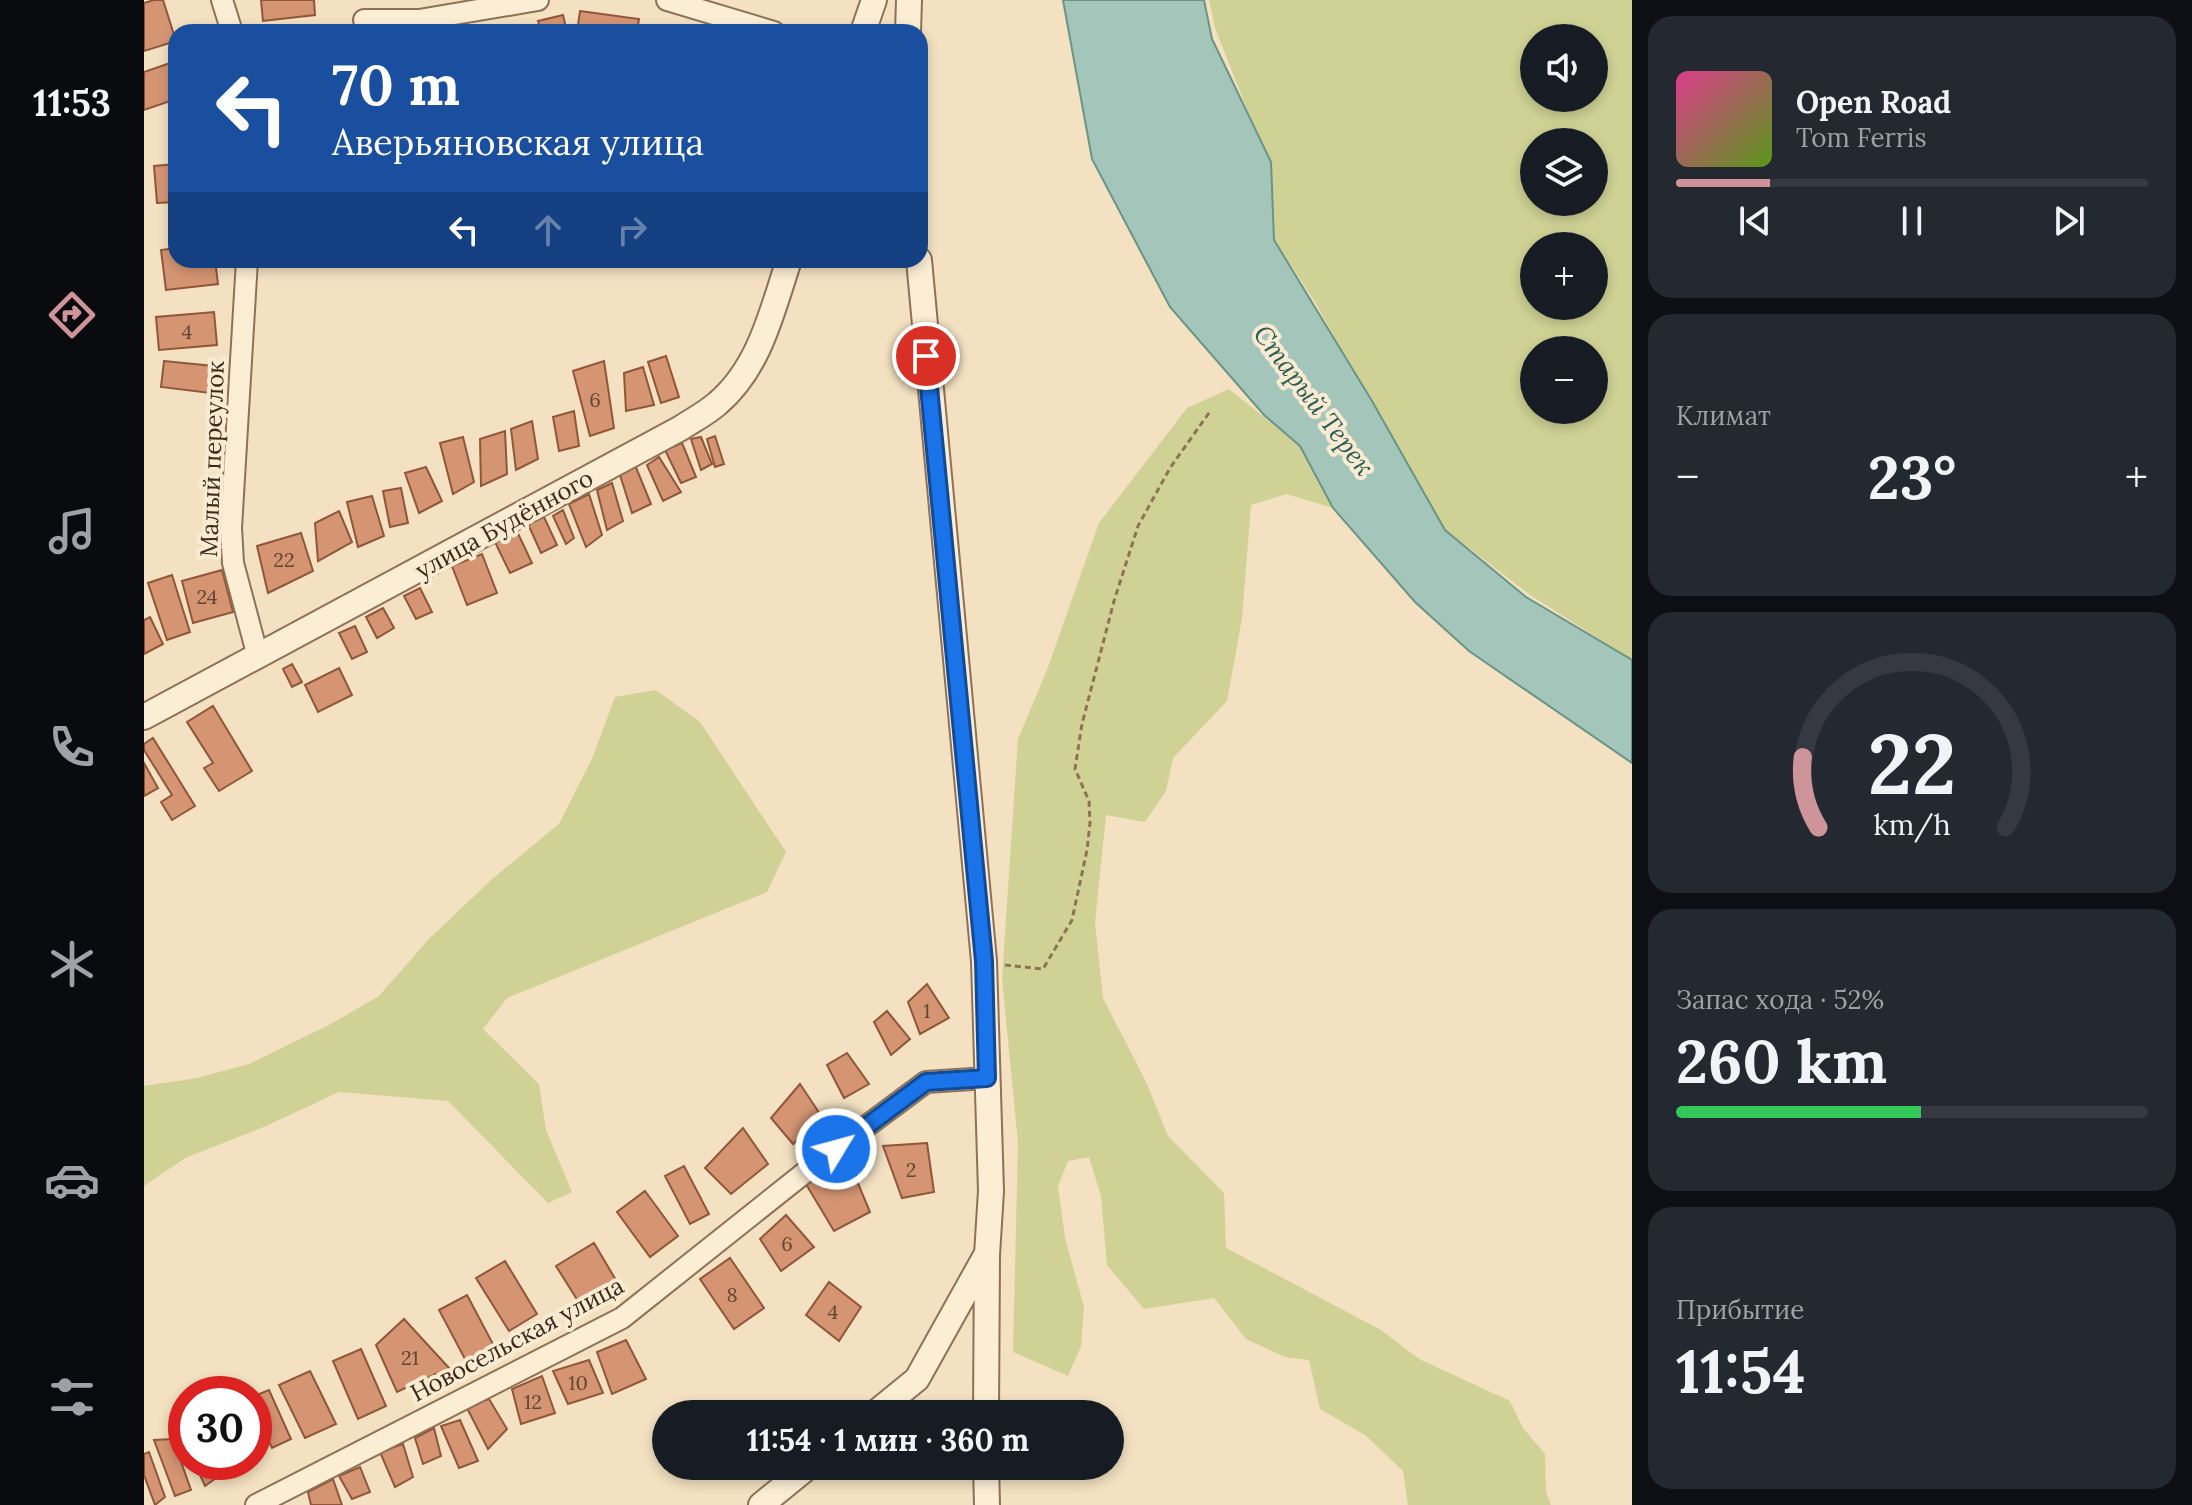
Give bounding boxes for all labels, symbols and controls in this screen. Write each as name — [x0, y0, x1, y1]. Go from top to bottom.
map controls — [1520, 24, 1608, 424]
button: sound — [1520, 24, 1608, 112]
text: 70 m — [332, 49, 460, 120]
icon: left — [200, 56, 304, 160]
text: 11:53 — [33, 80, 111, 126]
text: Open Road — [1796, 83, 1951, 121]
text: Аверьяновская улица — [332, 119, 704, 165]
text: Tom Ferris — [1796, 121, 1926, 154]
button: layers — [1520, 128, 1608, 216]
icon: previous — [1733, 199, 1777, 243]
icon: pause — [1890, 199, 1934, 243]
icon: next — [2047, 199, 2091, 243]
icon: left — [442, 208, 486, 252]
icon: ahead — [526, 208, 570, 252]
icon: right — [610, 208, 654, 252]
button: + — [1520, 232, 1608, 320]
icon: directions — [44, 287, 100, 343]
water label: Старый Терек — [1247, 318, 1382, 482]
house number: 4 — [182, 319, 193, 344]
pin — [892, 322, 960, 390]
icon: arrive — [904, 334, 948, 378]
button: − — [1520, 336, 1608, 424]
street label: Малый переулок — [193, 360, 231, 558]
house number: 6 — [589, 387, 601, 412]
text: Климат — [1676, 399, 1771, 432]
text: 23° — [1868, 439, 1956, 515]
text: − — [1676, 449, 1699, 505]
text: + — [2125, 449, 2148, 505]
street label: улица Будённого — [410, 462, 598, 586]
icon: music — [44, 503, 100, 559]
house number: 22 — [273, 547, 295, 572]
house number: 24 — [196, 584, 218, 609]
text: 22 — [1868, 710, 1956, 817]
icon: phone — [44, 719, 100, 775]
text: km/h — [1873, 807, 1951, 844]
icon: climate — [44, 936, 100, 992]
text: Запас хода · 52% — [1676, 983, 1884, 1016]
house number: 1 — [923, 998, 931, 1023]
text: 260 km — [1676, 1023, 1887, 1099]
position arrow — [794, 1107, 878, 1191]
icon: car — [44, 1152, 100, 1208]
house number: 2 — [906, 1157, 916, 1182]
house number: 6 — [781, 1231, 793, 1256]
street label: Новосельская улица — [405, 1270, 629, 1408]
house number: 8 — [726, 1282, 738, 1307]
text: Прибытие — [1676, 1293, 1804, 1326]
house number: 4 — [828, 1299, 839, 1324]
text: 11:54 — [1676, 1333, 1806, 1409]
house number: 21 — [401, 1345, 419, 1370]
icon: filters — [44, 1369, 100, 1425]
house number: 10 — [568, 1370, 588, 1395]
speed limit sign: 30 — [168, 1376, 272, 1480]
house number: 12 — [524, 1389, 542, 1414]
text: 11:54 · 1 мин · 360 m — [747, 1421, 1029, 1459]

